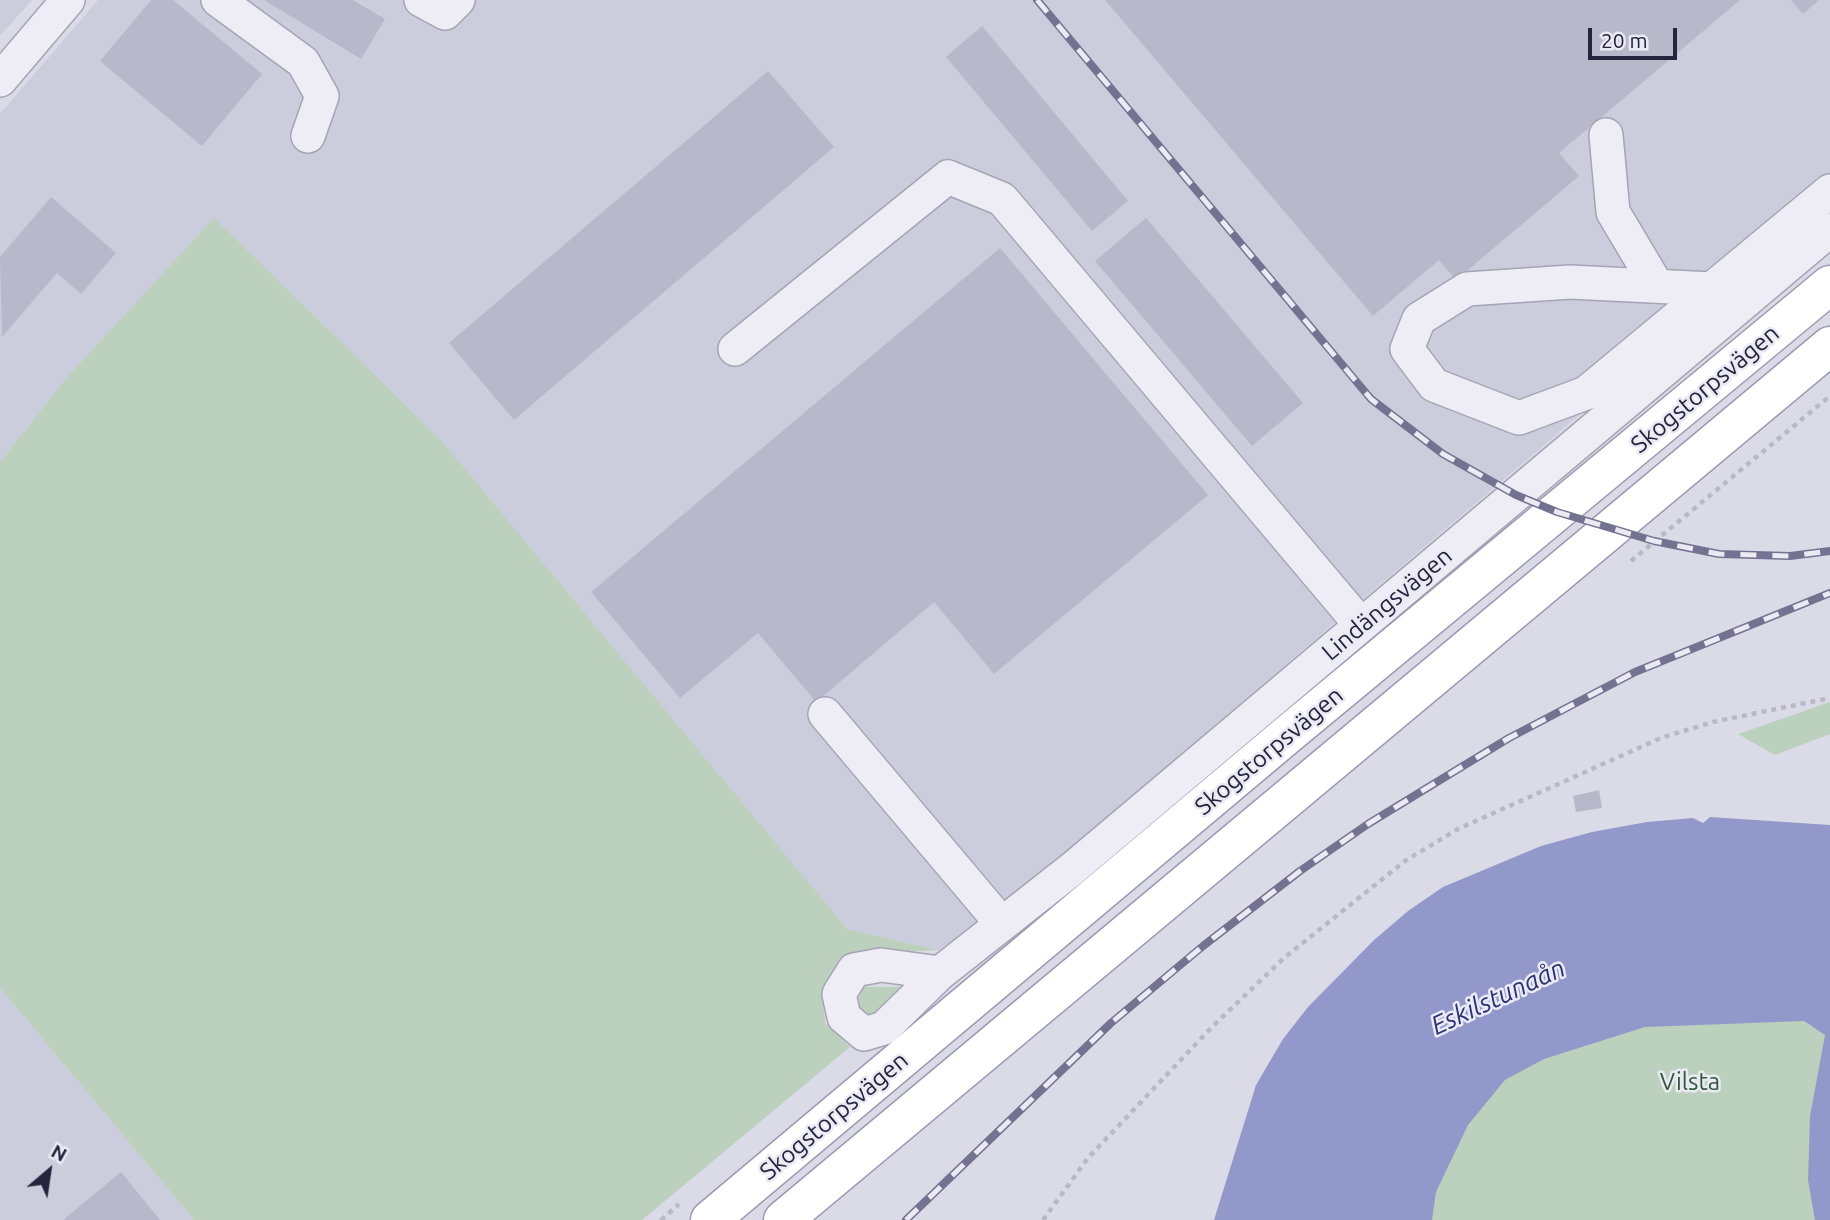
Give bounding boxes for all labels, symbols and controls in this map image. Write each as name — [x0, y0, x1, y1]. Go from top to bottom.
scale bar — [1592, 14, 1681, 58]
text: 20 m — [1601, 28, 1648, 52]
street label: Skogstorpsvägen — [1625, 319, 1785, 459]
street label: Lindängsvägen — [1316, 541, 1458, 667]
street label: Skogstorpsvägen — [1189, 681, 1349, 821]
water label: Eskilstunaån — [1426, 952, 1570, 1042]
street label: Skogstorpsvägen — [754, 1046, 914, 1186]
park label: Vilsta — [1660, 1068, 1720, 1096]
north arrow — [14, 1136, 84, 1206]
text: N — [48, 1140, 71, 1166]

